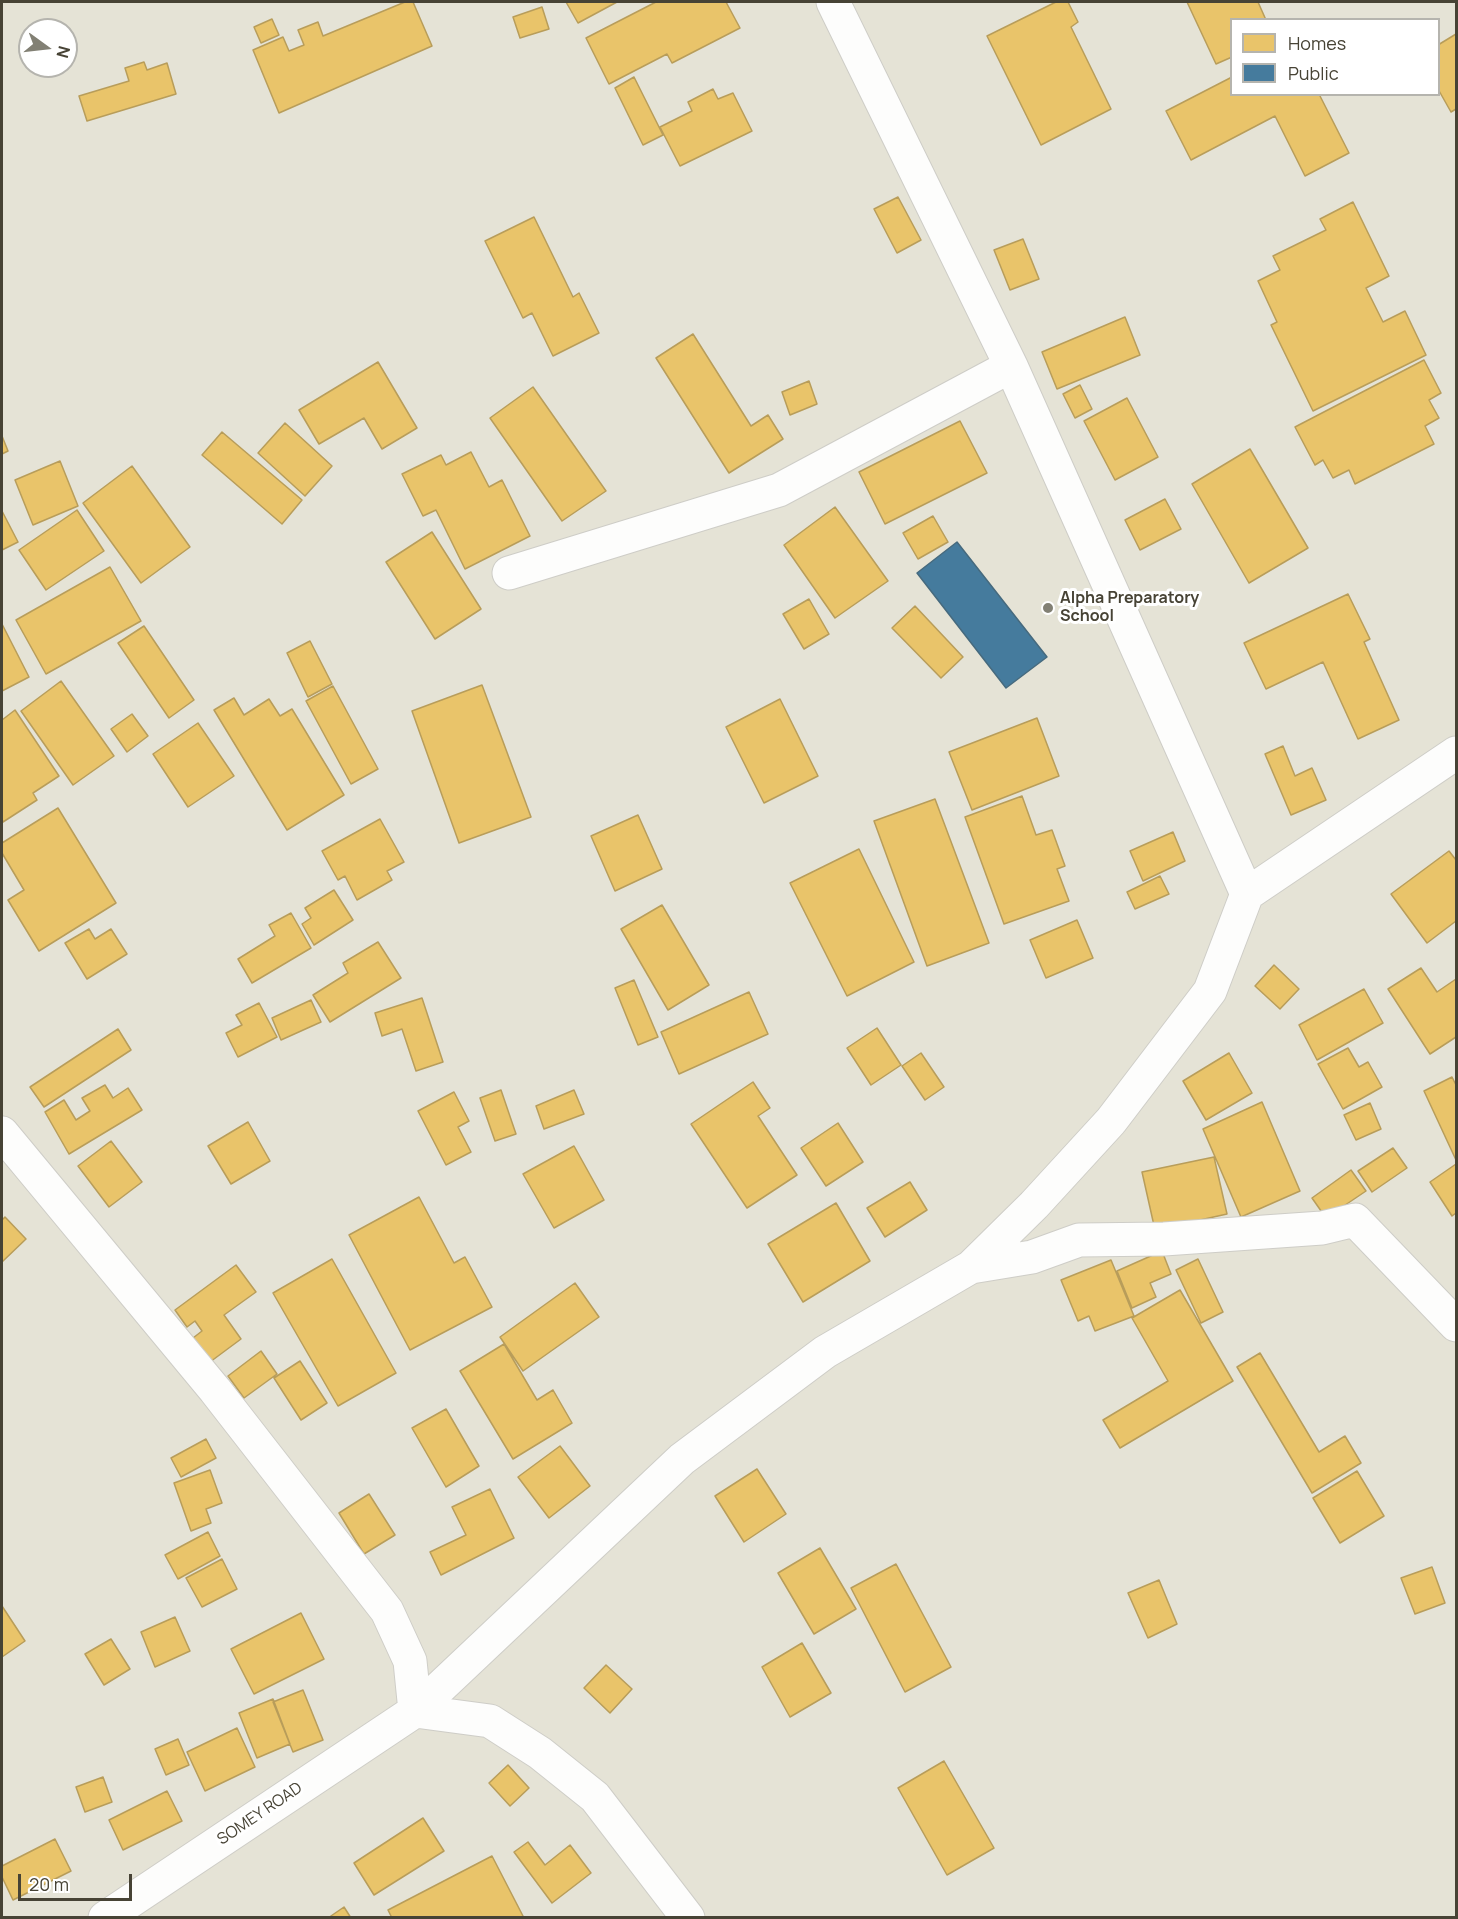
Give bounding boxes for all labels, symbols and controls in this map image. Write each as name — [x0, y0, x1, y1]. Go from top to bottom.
north arrow — [18, 18, 78, 78]
legend — [1230, 18, 1440, 96]
text: Homes — [1288, 31, 1346, 55]
text: N — [51, 44, 76, 61]
text: Public — [1288, 61, 1339, 85]
place label: Alpha Preparatory School — [1060, 589, 1199, 627]
marker: Alpha Preparatory School — [1041, 601, 1055, 615]
street label: SOMEY ROAD — [214, 1779, 306, 1849]
scale bar — [21, 1862, 135, 1900]
text: 20 m — [29, 1872, 69, 1896]

